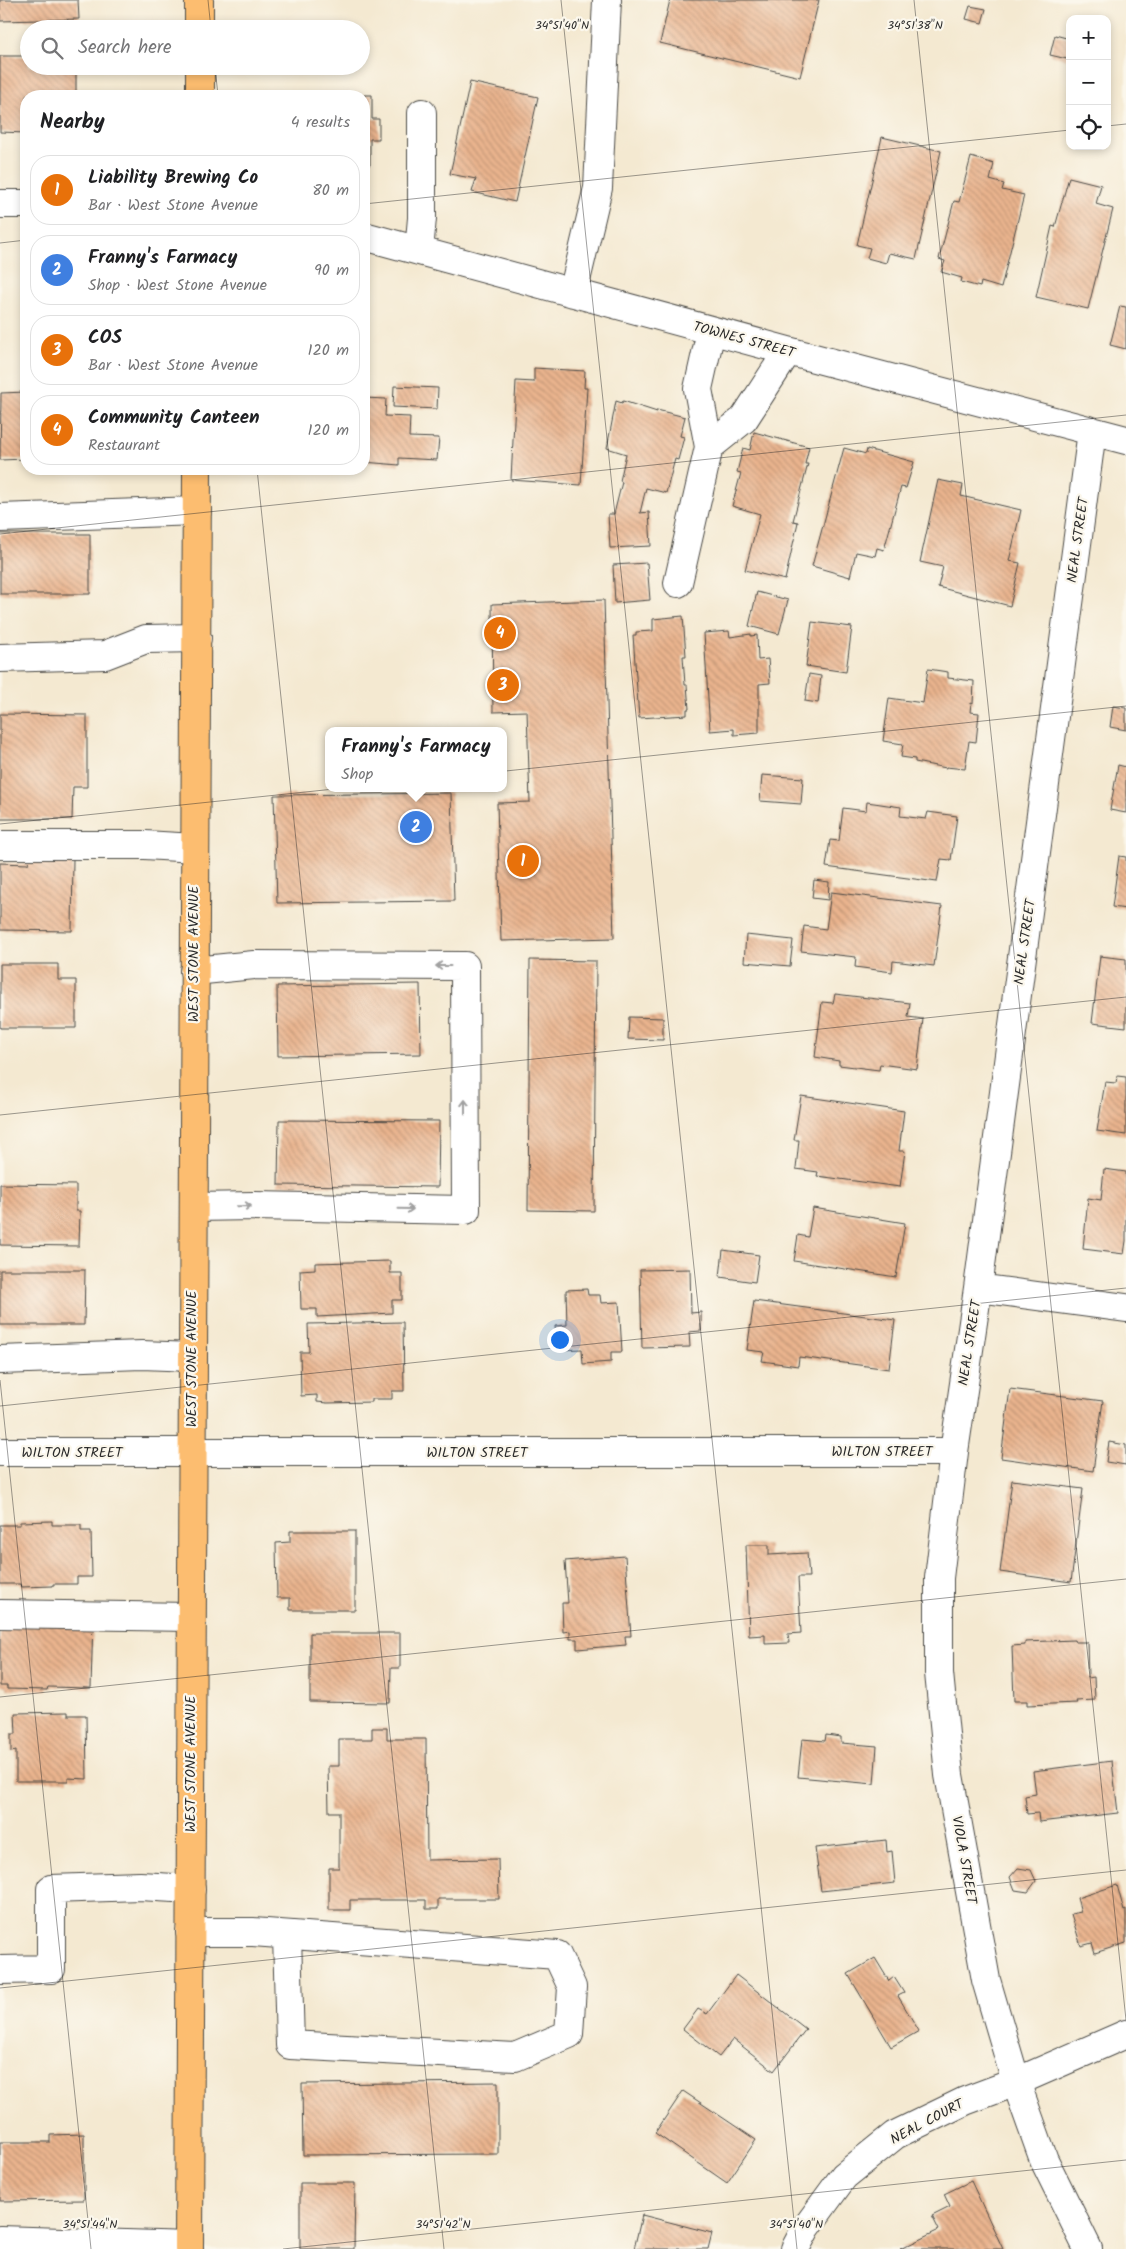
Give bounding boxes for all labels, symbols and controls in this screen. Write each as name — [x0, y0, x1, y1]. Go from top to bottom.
map controls — [1066, 15, 1111, 150]
button: + — [1066, 15, 1111, 60]
text: 34°51'40"N — [535, 16, 589, 35]
text: 34°51'38"N — [887, 16, 943, 35]
search box — [20, 20, 370, 75]
text: Search here — [78, 33, 172, 63]
icon: search — [38, 34, 66, 62]
button: − — [1066, 60, 1111, 105]
button: locate — [1066, 105, 1111, 150]
text: Nearby — [40, 106, 105, 139]
text: 4 results — [291, 110, 350, 135]
text: Liability Brewing Co — [88, 163, 258, 193]
text: 1 — [55, 178, 59, 203]
text: 80 m — [312, 178, 349, 203]
text: Bar · West Stone Avenue — [88, 193, 258, 218]
text: Franny's Farmacy — [88, 243, 237, 273]
text: 2 — [52, 258, 62, 283]
text: 90 m — [314, 258, 349, 283]
text: Shop · West Stone Avenue — [88, 273, 267, 298]
street label: TOWNES STREET — [691, 316, 799, 365]
text: COS — [88, 323, 122, 353]
text: 3 — [53, 338, 61, 363]
text: 120 m — [308, 338, 349, 363]
text: Bar · West Stone Avenue — [88, 353, 258, 378]
text: Community Canteen — [88, 403, 260, 433]
text: 4 — [53, 418, 61, 443]
text: 120 m — [308, 418, 349, 443]
text: Restaurant — [88, 433, 160, 458]
street label: NEAL STREET — [1061, 494, 1095, 584]
pin: 4 — [484, 614, 516, 652]
pin: 3 — [487, 666, 519, 704]
popup — [325, 727, 507, 792]
text: Franny's Farmacy — [341, 732, 491, 762]
text: Shop — [341, 762, 373, 787]
pin: 2 — [400, 808, 432, 846]
pin: 1 — [507, 842, 539, 880]
street label: WEST STONE AVENUE — [183, 885, 205, 1022]
street label: NEAL STREET — [1008, 896, 1042, 986]
one-way arrow — [436, 961, 452, 971]
one-way arrow — [460, 1099, 470, 1116]
one-way arrow — [235, 1201, 251, 1211]
one-way arrow — [398, 1204, 414, 1214]
street label: WEST STONE AVENUE — [181, 1290, 203, 1427]
street label: NEAL STREET — [952, 1297, 988, 1387]
your location — [547, 1327, 573, 1353]
street label: WILTON STREET — [831, 1441, 934, 1463]
street label: WILTON STREET — [21, 1442, 124, 1464]
street label: WILTON STREET — [426, 1442, 529, 1464]
street label: WEST STONE AVENUE — [180, 1695, 202, 1832]
street label: VIOLA STREET — [945, 1814, 983, 1907]
street label: NEAL COURT — [886, 2093, 969, 2151]
text: 34°51'44"N — [63, 2215, 117, 2234]
text: 34°51'42"N — [415, 2215, 471, 2234]
text: 34°51'40"N — [769, 2215, 823, 2234]

